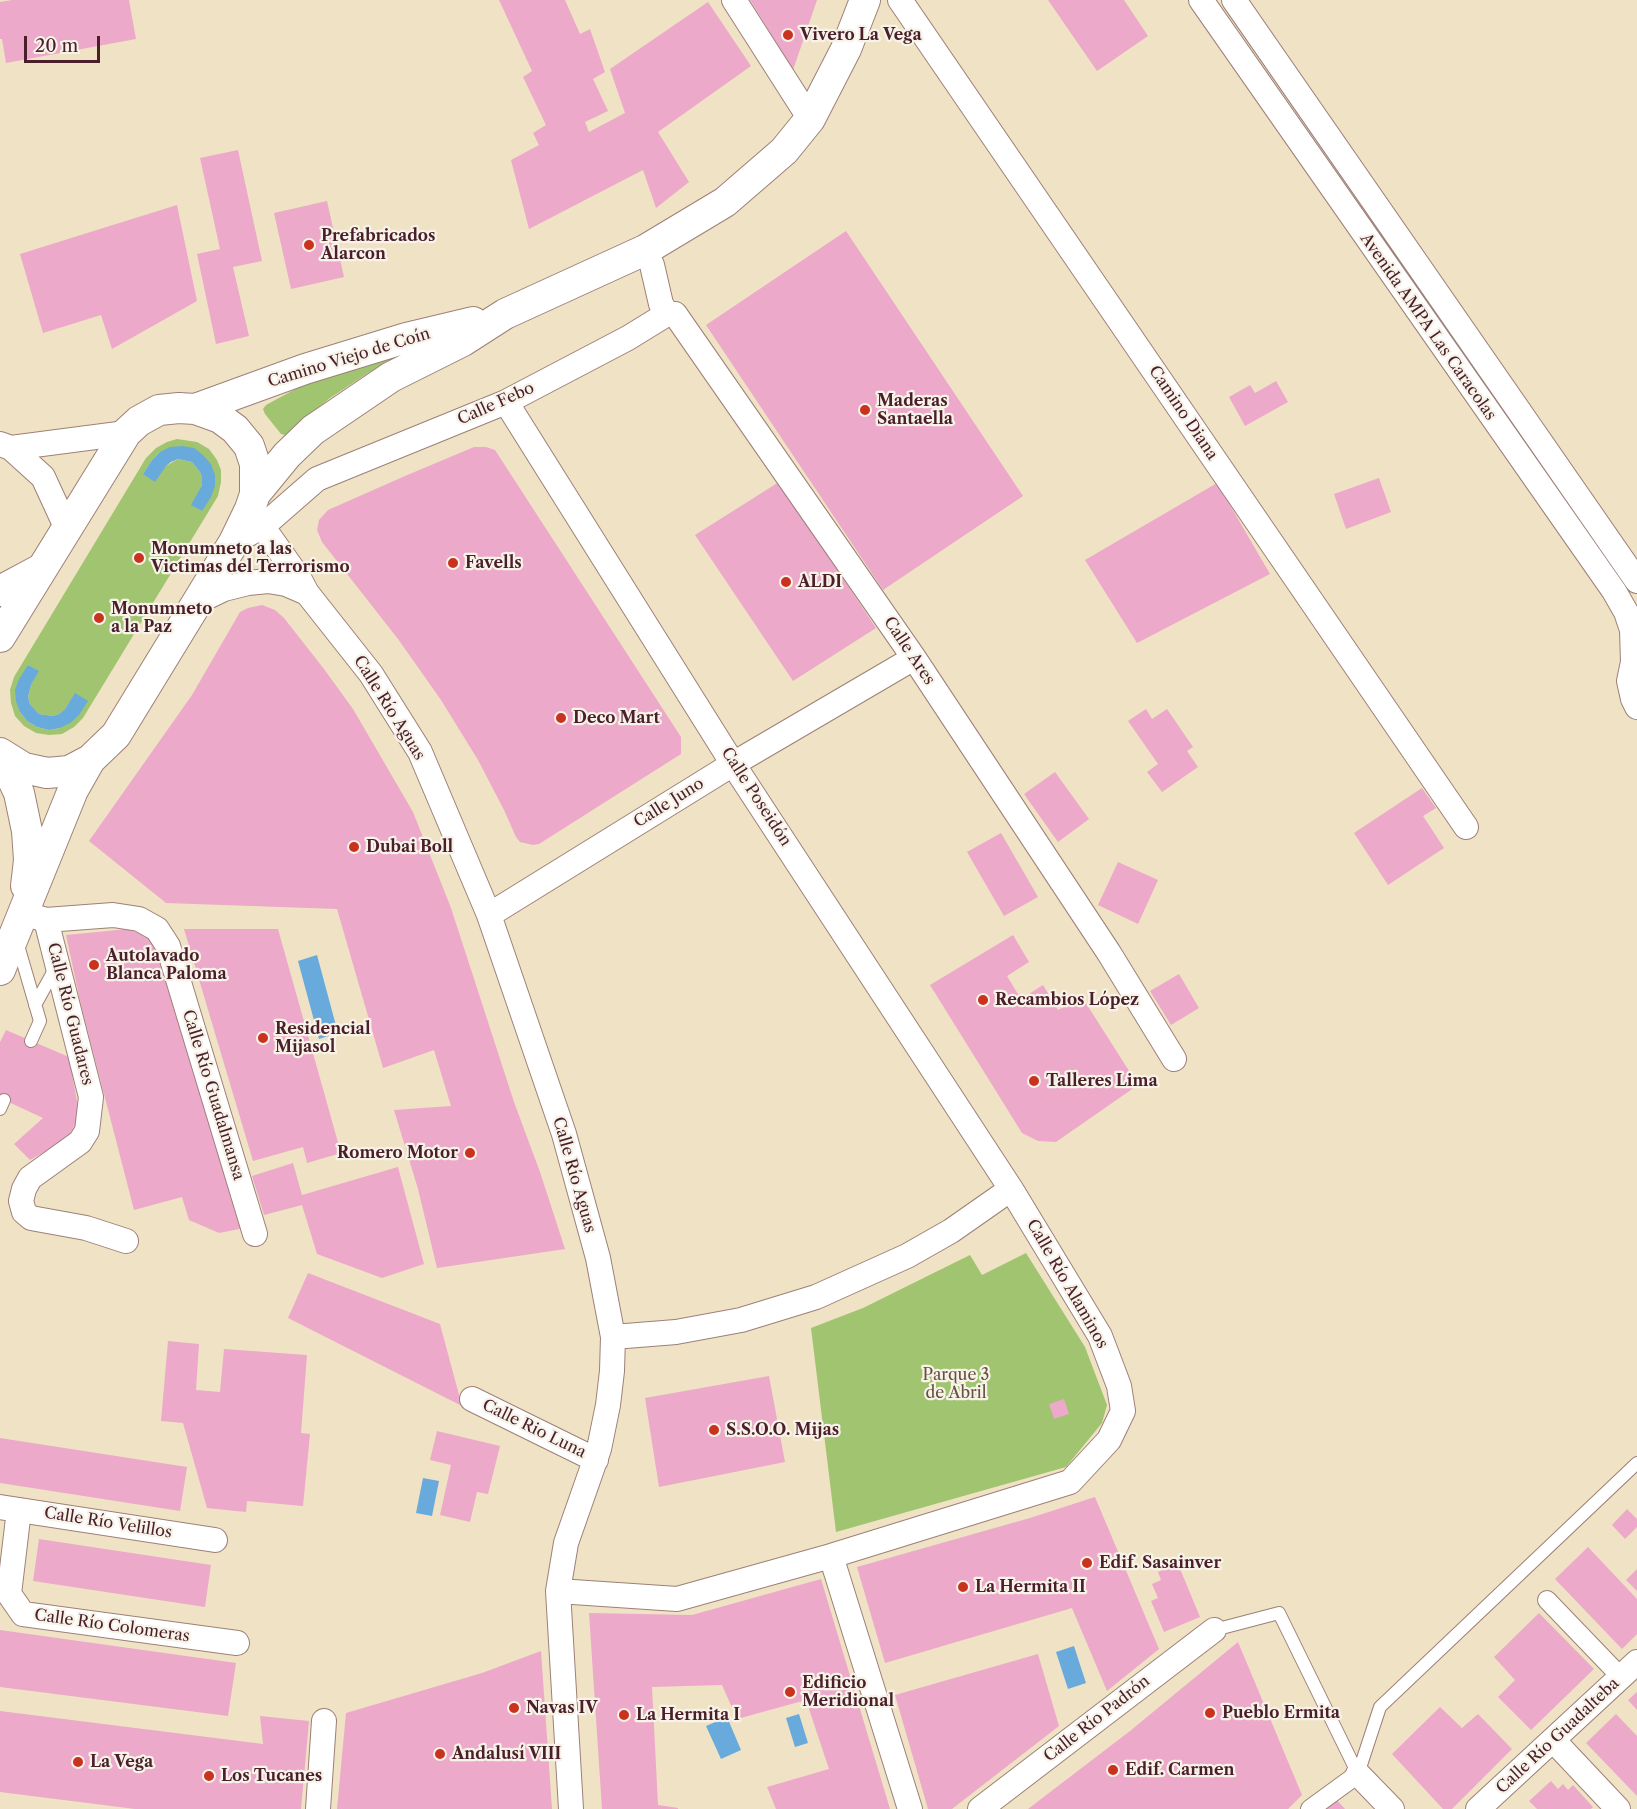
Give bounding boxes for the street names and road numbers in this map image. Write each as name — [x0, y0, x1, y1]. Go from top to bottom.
street label: Avenida AMPA Las Caracolas — [1356, 230, 1500, 424]
street label: Camino Viejo de Coín — [266, 324, 432, 392]
street label: Camino Diana — [1144, 362, 1222, 464]
street label: Calle Febo — [455, 379, 537, 429]
street label: Calle Ares — [879, 613, 939, 689]
street label: Calle Río Aguas — [349, 652, 429, 764]
street label: Calle Poseidón — [717, 744, 795, 850]
street label: Calle Juno — [631, 774, 707, 832]
street label: Calle Río Guadares — [43, 941, 97, 1087]
street label: Calle Río Guadalmansa — [178, 1008, 248, 1182]
street label: Calle Río Aguas — [548, 1115, 600, 1235]
street label: Calle Río Alaminos — [1022, 1216, 1112, 1352]
street label: Calle Rio Luna — [479, 1396, 589, 1462]
street label: Calle Río Velillos — [43, 1503, 173, 1543]
street label: Calle Río Colomeras — [33, 1606, 191, 1646]
street label: Calle Río Padrón — [1040, 1672, 1154, 1766]
street label: Calle Río Guadalteba — [1493, 1674, 1623, 1798]

